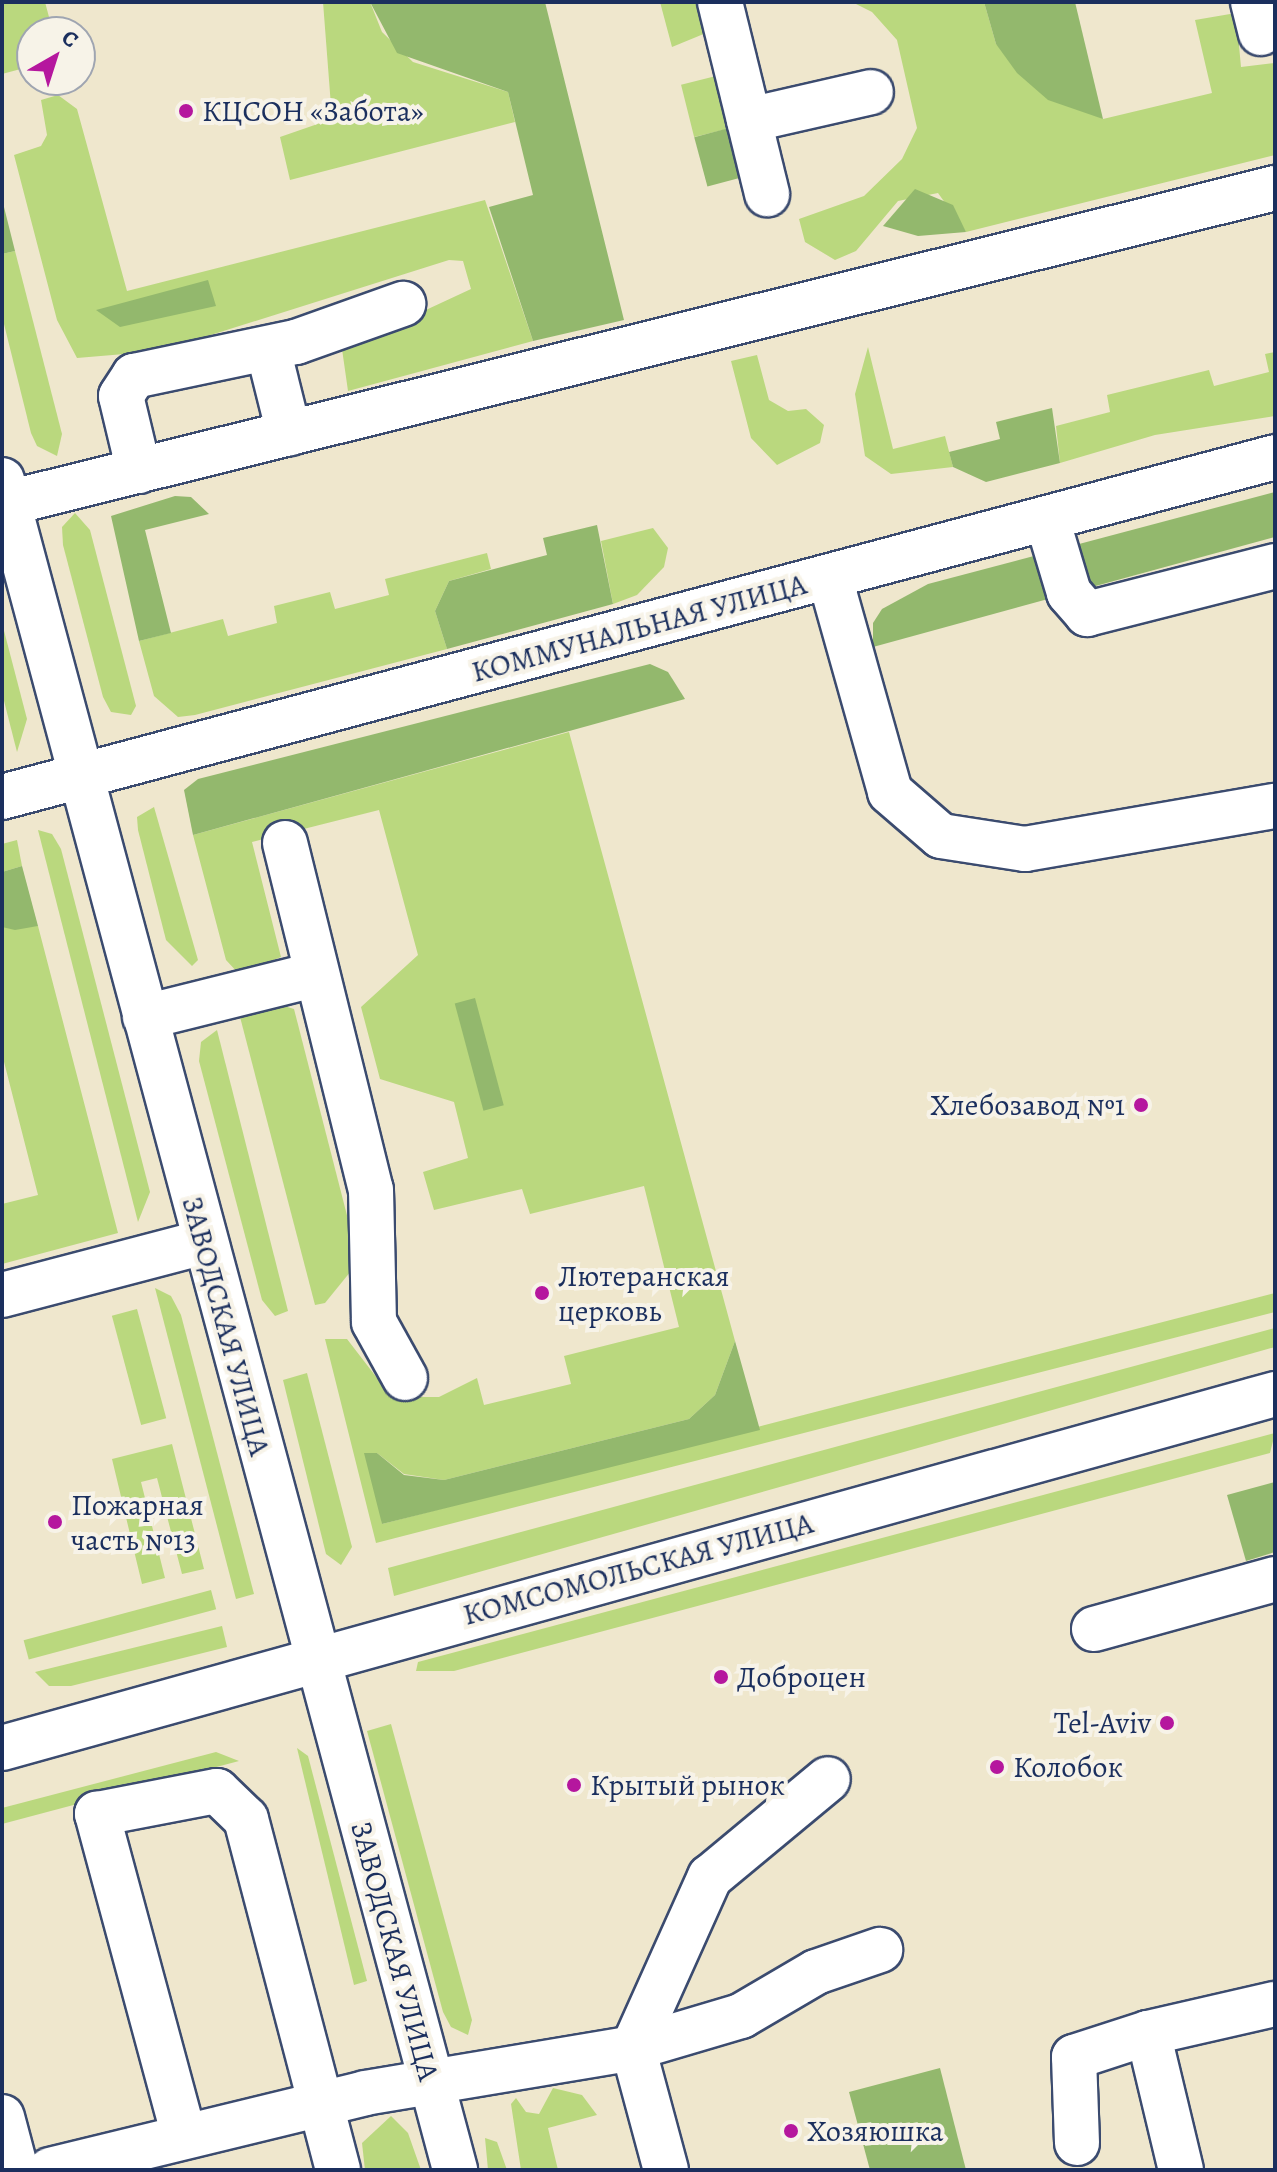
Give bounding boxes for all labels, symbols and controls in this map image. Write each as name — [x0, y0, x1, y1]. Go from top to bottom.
north arrow — [16, 16, 96, 96]
text: С — [55, 23, 85, 55]
place label: КЦСОН «Забота» — [202, 93, 424, 129]
marker: КЦСОН «Забота» — [177, 102, 195, 120]
street label: КОММУНАЛЬНАЯ УЛИЦА — [468, 566, 810, 690]
place label: Хлебозавод №1 — [930, 1087, 1125, 1123]
marker: Хлебозавод №1 — [1132, 1096, 1150, 1114]
street label: ЗАВОДСКАЯ УЛИЦА — [174, 1193, 278, 1459]
place label: Лютеранская церковь — [558, 1258, 730, 1328]
marker: Лютеранская церковь — [533, 1284, 551, 1302]
place label: Пожарная часть №13 — [71, 1487, 204, 1558]
street label: КОМСОМОЛЬСКАЯ УЛИЦА — [459, 1505, 817, 1633]
marker: Пожарная часть №13 — [46, 1513, 64, 1531]
place label: Доброцен — [737, 1659, 866, 1695]
marker: Доброцен — [712, 1668, 730, 1686]
place label: Tel-Aviv — [1054, 1705, 1151, 1741]
marker: Tel-Aviv — [1158, 1714, 1176, 1732]
place label: Колобок — [1013, 1749, 1123, 1785]
marker: Колобок — [988, 1758, 1006, 1776]
place label: Крытый рынок — [590, 1767, 785, 1803]
marker: Крытый рынок — [565, 1776, 583, 1794]
street label: ЗАВОДСКАЯ УЛИЦА — [343, 1818, 447, 2084]
place label: Хозяюшка — [807, 2113, 944, 2149]
marker: Хозяюшка — [782, 2122, 800, 2140]

